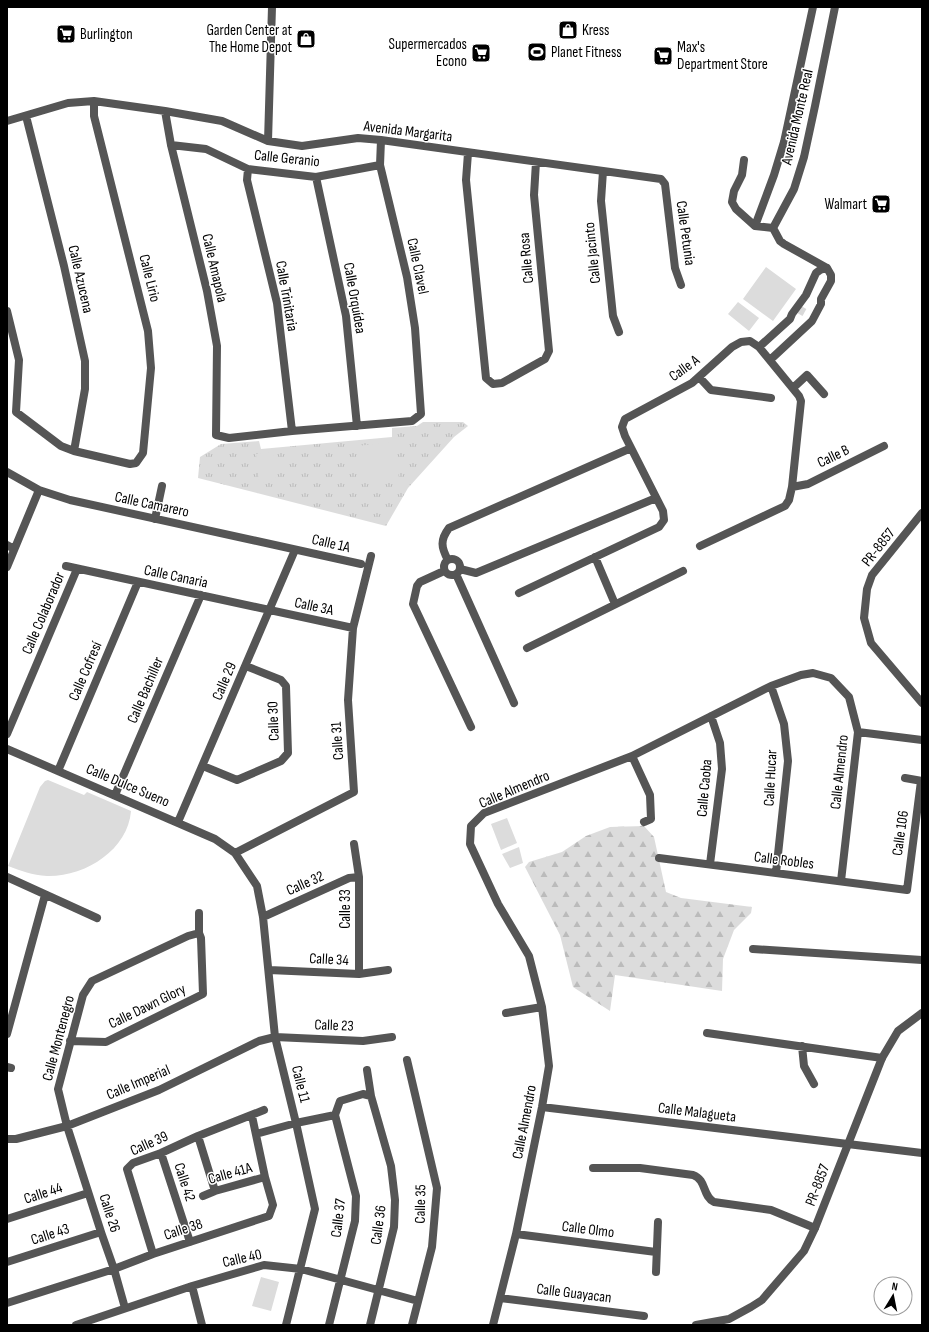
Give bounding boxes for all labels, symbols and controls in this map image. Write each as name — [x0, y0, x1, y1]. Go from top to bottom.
shop icon: Kress — [557, 19, 579, 41]
place label: Garden Center at The Home Depot — [206, 21, 292, 57]
place label: Kress — [582, 21, 609, 40]
supermarket icon: Burlington — [55, 23, 77, 45]
place label: Burlington — [80, 25, 133, 44]
shop icon: Garden Center at The Home Depot — [295, 28, 317, 50]
place label: Supermercados Econo — [389, 35, 467, 71]
place label: Max's Department Store — [677, 38, 768, 74]
sports icon: Planet Fitness — [526, 41, 548, 63]
supermarket icon: Supermercados Econo — [470, 42, 492, 64]
place label: Planet Fitness — [551, 43, 622, 62]
supermarket icon: Max's Department Store — [652, 45, 674, 67]
street label: Avenida Monte Real — [777, 67, 818, 168]
street label: Avenida Margarita — [362, 117, 454, 146]
street label: Calle Geranio — [253, 146, 321, 171]
supermarket icon: Walmart — [870, 193, 892, 215]
place label: Walmart — [825, 195, 867, 214]
street label: Calle Petunia — [672, 200, 699, 267]
street label: Calle Jacinto — [580, 221, 605, 285]
street label: Calle Amapola — [197, 232, 232, 305]
street label: Calle Rosa — [515, 232, 538, 284]
street label: Calle Clavel — [402, 236, 433, 296]
street label: Calle Azucena — [63, 243, 98, 315]
street label: Calle Lirio — [134, 252, 165, 304]
street label: Calle Trinitaria — [271, 259, 302, 333]
street label: Calle Orquídea — [339, 261, 370, 335]
street label: Calle A — [665, 351, 704, 386]
street label: Calle B — [814, 440, 853, 472]
street label: Calle Camarero — [113, 487, 191, 522]
street label: PR-8857 — [858, 524, 899, 570]
street label: Calle 1A — [310, 530, 352, 557]
street label: Calle Canaria — [142, 560, 210, 593]
street label: Calle Colaborador — [18, 568, 70, 657]
street label: Calle 3A — [293, 593, 336, 620]
street label: Calle Cofresí — [64, 638, 107, 704]
street label: Calle Bachiller — [123, 653, 168, 726]
street label: Calle 29 — [208, 659, 241, 703]
street label: Calle 30 — [263, 701, 284, 741]
street label: Calle 31 — [327, 720, 348, 761]
street label: Calle Almendro — [826, 734, 853, 810]
street label: Calle Hucar — [760, 749, 782, 807]
street label: Calle Caoba — [693, 758, 717, 818]
street label: Calle Dulce Sueno — [83, 759, 172, 812]
street label: Calle Almendro — [476, 766, 552, 813]
street label: Calle 106 — [888, 809, 913, 857]
street label: Calle Robles — [753, 847, 815, 874]
street label: Calle 32 — [283, 867, 327, 900]
street label: Calle 33 — [336, 889, 355, 929]
street label: Calle 34 — [309, 949, 349, 970]
street label: Calle Dawn Glory — [105, 979, 189, 1033]
street label: Calle Montenegro — [38, 993, 79, 1083]
street label: Calle 23 — [314, 1015, 354, 1036]
street label: Calle Imperial — [103, 1061, 173, 1104]
street label: Calle 11 — [287, 1064, 314, 1105]
street label: Calle Almendro — [508, 1084, 541, 1161]
street label: Calle Malagueta — [657, 1098, 737, 1127]
street label: Calle 39 — [127, 1127, 171, 1160]
street label: Calle 41A — [206, 1158, 255, 1189]
street label: Calle 42 — [169, 1161, 200, 1204]
street label: PR-8857 — [801, 1161, 834, 1209]
street label: Calle 44 — [21, 1178, 65, 1209]
street label: Calle 35 — [411, 1184, 430, 1224]
street label: Calle 26 — [94, 1191, 125, 1235]
street label: Calle 37 — [327, 1198, 350, 1239]
street label: Calle 36 — [366, 1204, 391, 1246]
street label: Calle 38 — [161, 1214, 205, 1245]
street label: Calle Olmo — [561, 1217, 615, 1242]
street label: Calle 43 — [28, 1219, 72, 1250]
street label: Calle 40 — [221, 1245, 264, 1272]
north arrow — [873, 1276, 913, 1316]
street label: Calle Guayacan — [535, 1279, 613, 1308]
text: N — [891, 1280, 899, 1294]

